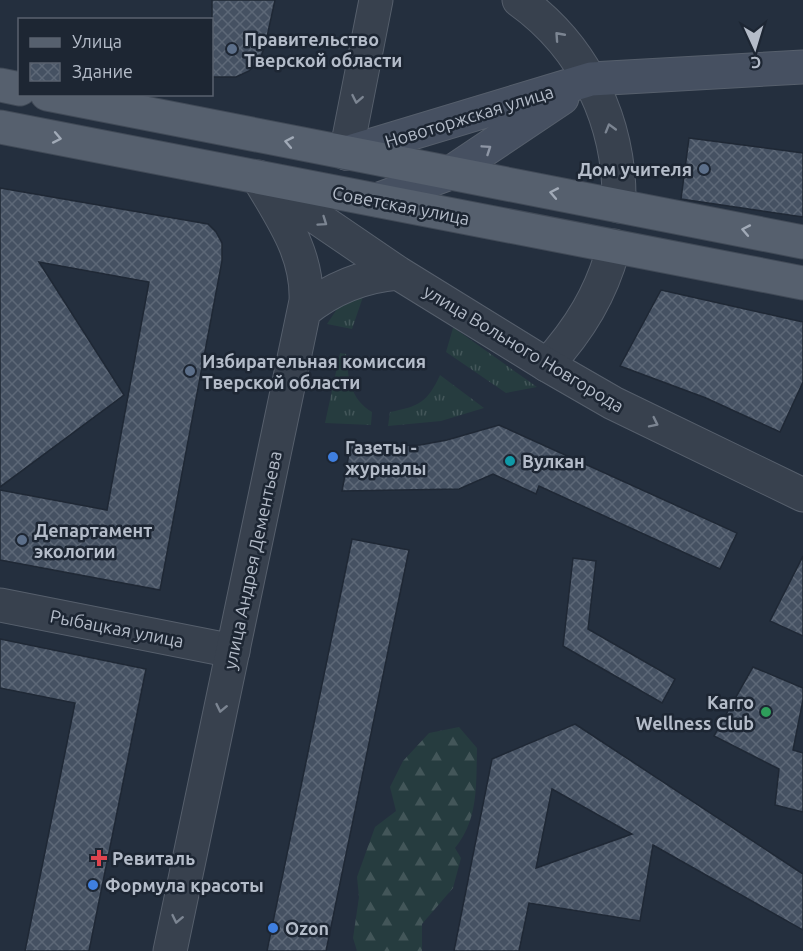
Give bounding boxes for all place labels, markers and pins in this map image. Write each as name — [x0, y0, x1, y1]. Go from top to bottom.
place label: Правительство Тверской области — [244, 29, 402, 70]
marker: Правительство Тверской области — [225, 42, 239, 56]
place label: Дом учителя — [578, 159, 692, 179]
marker: Дом учителя — [697, 162, 711, 176]
place label: Избирательная комиcсия Тверской области — [202, 351, 426, 392]
marker: Избирательная комиcсия Тверской области — [183, 364, 197, 378]
place label: Газеты - журналы — [345, 437, 426, 478]
marker: Газеты - журналы — [326, 450, 340, 464]
place label: Вулкан — [522, 451, 585, 471]
marker: Вулкан — [503, 454, 517, 468]
place label: Департамент экологии — [34, 520, 152, 561]
marker: Департамент экологии — [15, 533, 29, 547]
place label: Karro Wellness Club — [636, 692, 754, 733]
marker: Karro Wellness Club — [759, 705, 773, 719]
place label: Ревиталь — [112, 848, 195, 868]
marker: Ревиталь — [90, 849, 108, 867]
place label: Формула красоты — [105, 875, 264, 895]
marker: Формула красоты — [86, 878, 100, 892]
place label: Ozon — [285, 918, 329, 938]
marker: Ozon — [266, 921, 280, 935]

